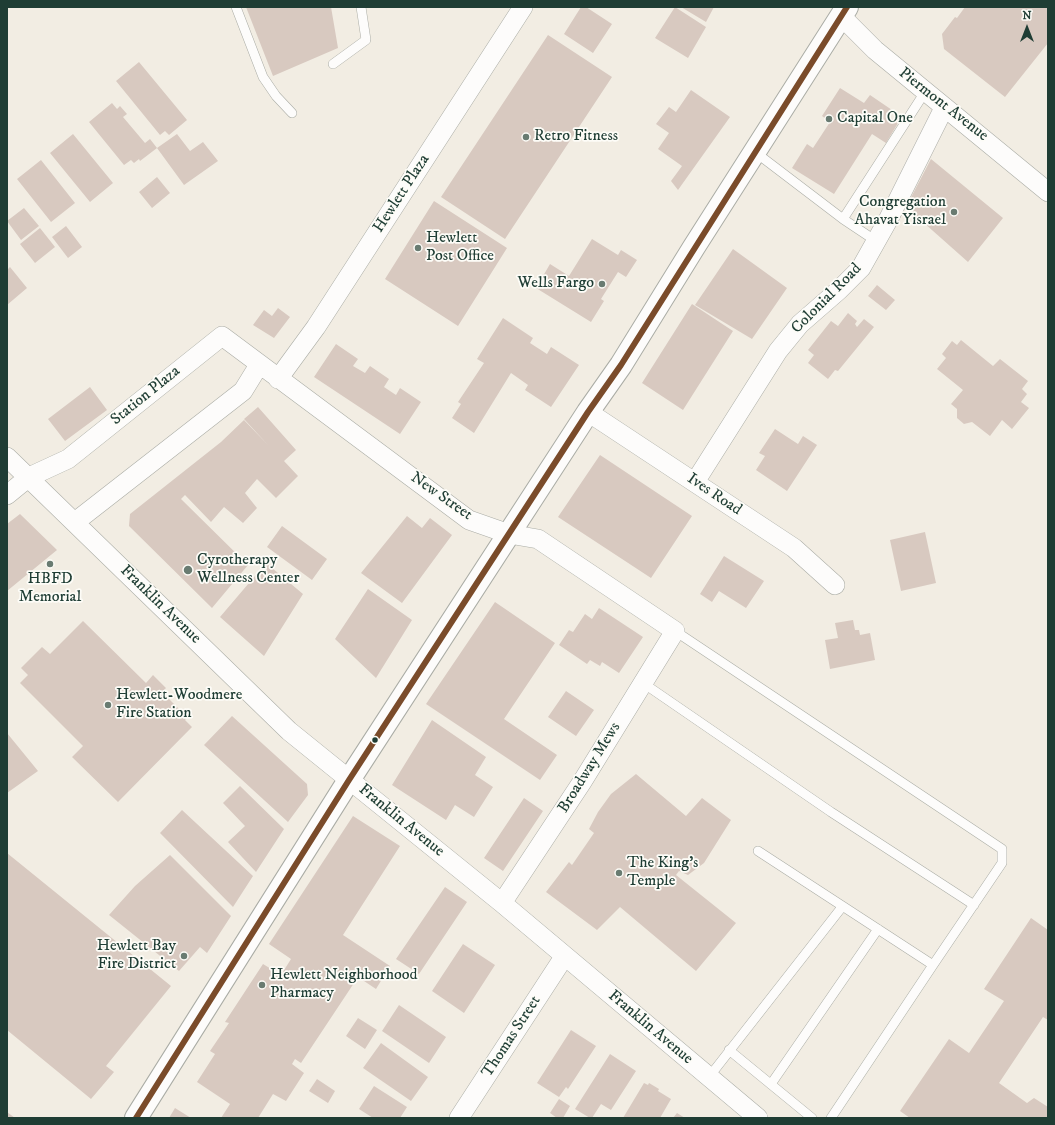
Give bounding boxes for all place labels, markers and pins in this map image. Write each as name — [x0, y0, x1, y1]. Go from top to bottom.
place label: Capital One — [837, 109, 913, 129]
marker: Capital One — [824, 114, 834, 124]
place label: Retro Fitness — [534, 127, 618, 147]
marker: Retro Fitness — [521, 132, 531, 142]
place label: Congregation Ahavat Yisrael — [855, 193, 946, 231]
marker: Congregation Ahavat Yisrael — [949, 207, 959, 217]
place label: Hewlett Post Office — [426, 229, 494, 267]
marker: Hewlett Post Office — [413, 243, 423, 253]
place label: Wells Fargo — [517, 274, 594, 294]
marker: Wells Fargo — [597, 279, 607, 289]
place label: Cyrotherapy Wellness Center — [197, 551, 299, 589]
marker: HBFD Memorial — [45, 559, 55, 569]
marker: Cyrotherapy Wellness Center — [182, 564, 194, 576]
place label: HBFD Memorial — [19, 570, 81, 608]
place label: Hewlett-Woodmere Fire Station — [116, 686, 242, 724]
marker: Hewlett-Woodmere Fire Station — [103, 700, 113, 710]
unlabelled marker — [370, 735, 380, 745]
place label: The King's Temple — [627, 854, 698, 892]
marker: The King's Temple — [614, 868, 624, 878]
place label: Hewlett Bay Fire District — [97, 937, 176, 975]
marker: Hewlett Bay Fire District — [179, 951, 189, 961]
place label: Hewlett Neighborhood Pharmacy — [270, 966, 418, 1004]
marker: Hewlett Neighborhood Pharmacy — [257, 980, 267, 990]

